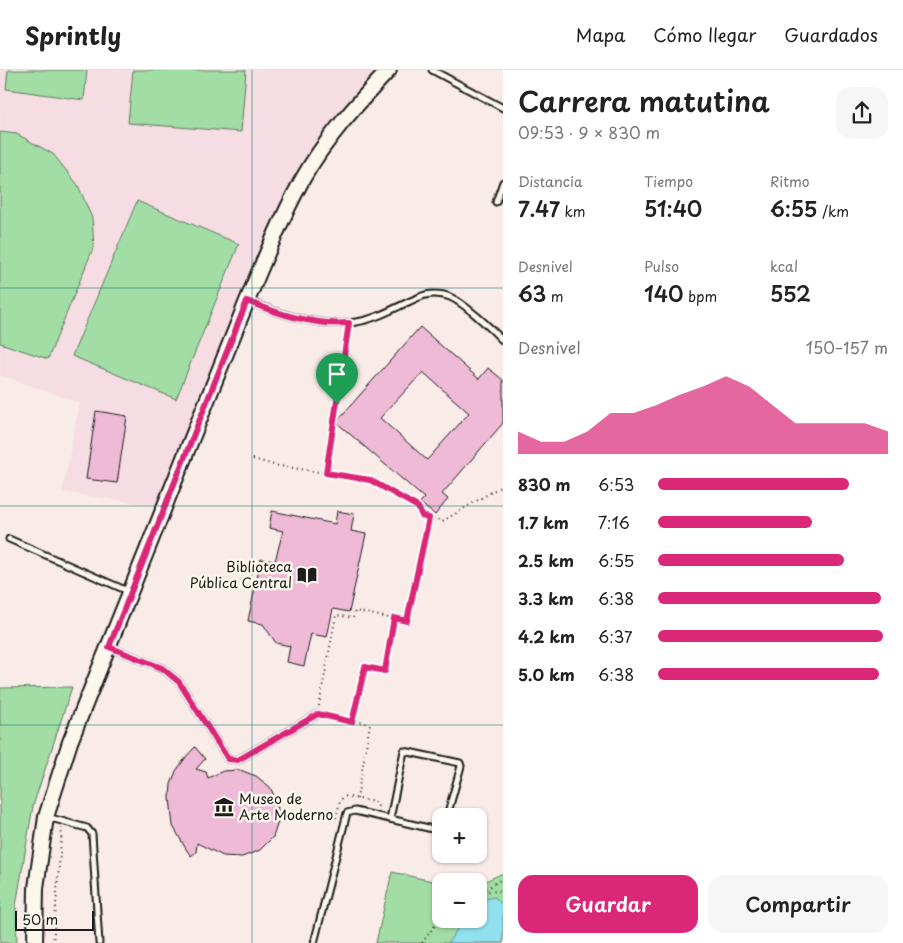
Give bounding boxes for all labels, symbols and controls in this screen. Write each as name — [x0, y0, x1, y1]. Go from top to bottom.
text: Sprintly — [25, 17, 121, 53]
text: Mapa — [576, 21, 625, 48]
text: Cómo llegar — [653, 21, 756, 48]
text: Guardados — [784, 21, 878, 48]
text: Carrera matutina — [518, 79, 770, 122]
button: share — [836, 87, 888, 139]
text: 09:53 · 9 × 830 m — [518, 120, 660, 144]
text: Distancia — [518, 171, 583, 192]
text: Tiempo — [644, 171, 693, 192]
text: Ritmo — [770, 171, 809, 192]
text: 7.47 — [518, 192, 560, 224]
text: 51:40 — [644, 192, 702, 224]
text: 6:55 — [770, 192, 818, 224]
text: km — [560, 201, 586, 222]
text: /km — [818, 201, 849, 222]
text: Desnivel — [518, 256, 573, 277]
text: Pulso — [644, 256, 679, 277]
text: kcal — [770, 256, 798, 277]
text: 63 — [518, 277, 546, 309]
text: 140 — [644, 277, 684, 309]
text: 552 — [770, 277, 811, 309]
text: m — [546, 286, 564, 307]
text: bpm — [684, 286, 717, 307]
text: Desnivel — [518, 335, 580, 359]
text: 150–157 m — [806, 335, 888, 359]
pin — [316, 353, 358, 404]
icon: arrive — [323, 360, 351, 388]
text: 830 m — [518, 472, 570, 496]
text: 6:53 — [598, 472, 634, 496]
text: 1.7 km — [518, 510, 569, 534]
text: 7:16 — [598, 510, 630, 534]
text: 2.5 km — [518, 548, 574, 572]
text: 6:55 — [598, 548, 634, 572]
place label: Biblioteca Pública Central — [190, 556, 292, 593]
library icon: Biblioteca Pública Central — [296, 564, 318, 586]
text: 3.3 km — [518, 586, 574, 610]
text: 6:38 — [598, 586, 634, 610]
text: 4.2 km — [518, 624, 575, 648]
text: 6:37 — [598, 624, 633, 648]
text: 5.0 km — [518, 662, 575, 686]
text: 6:38 — [598, 662, 634, 686]
place label: Museo de Arte Moderno — [239, 788, 334, 825]
museum icon: Museo de Arte Moderno — [213, 796, 235, 818]
map controls — [432, 808, 487, 928]
button: + — [432, 808, 487, 863]
button: − — [432, 873, 487, 928]
button: Guardar — [518, 875, 698, 933]
button: Compartir — [708, 875, 888, 933]
scale bar — [15, 908, 94, 931]
text: 50 m — [22, 909, 58, 930]

